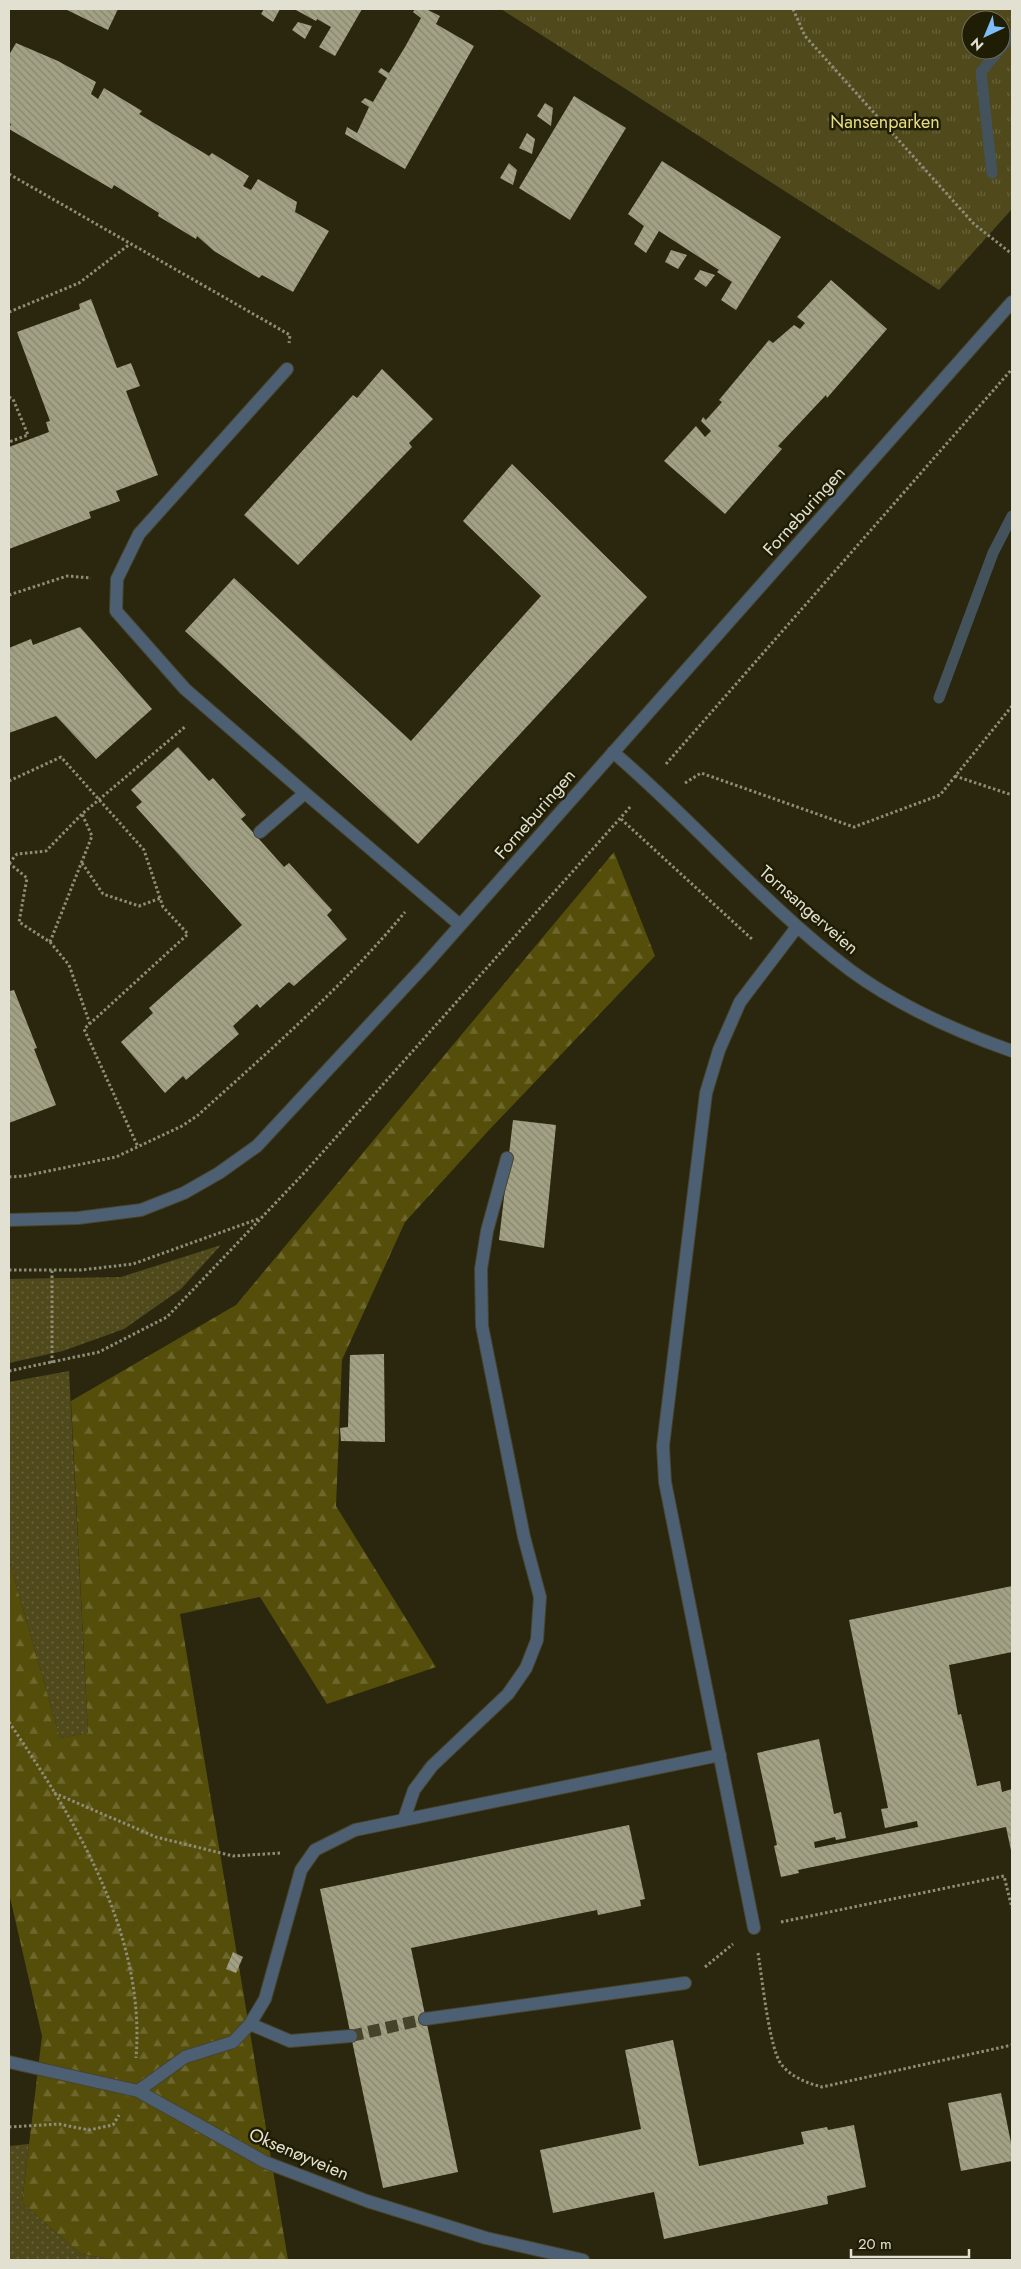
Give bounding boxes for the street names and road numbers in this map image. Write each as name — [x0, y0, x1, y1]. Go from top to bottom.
street label: Forneburingen — [757, 461, 851, 561]
street label: Forneburingen — [488, 763, 582, 865]
street label: Tornsangerveien — [754, 860, 864, 960]
street label: Oksenøyveien — [245, 2121, 353, 2187]

